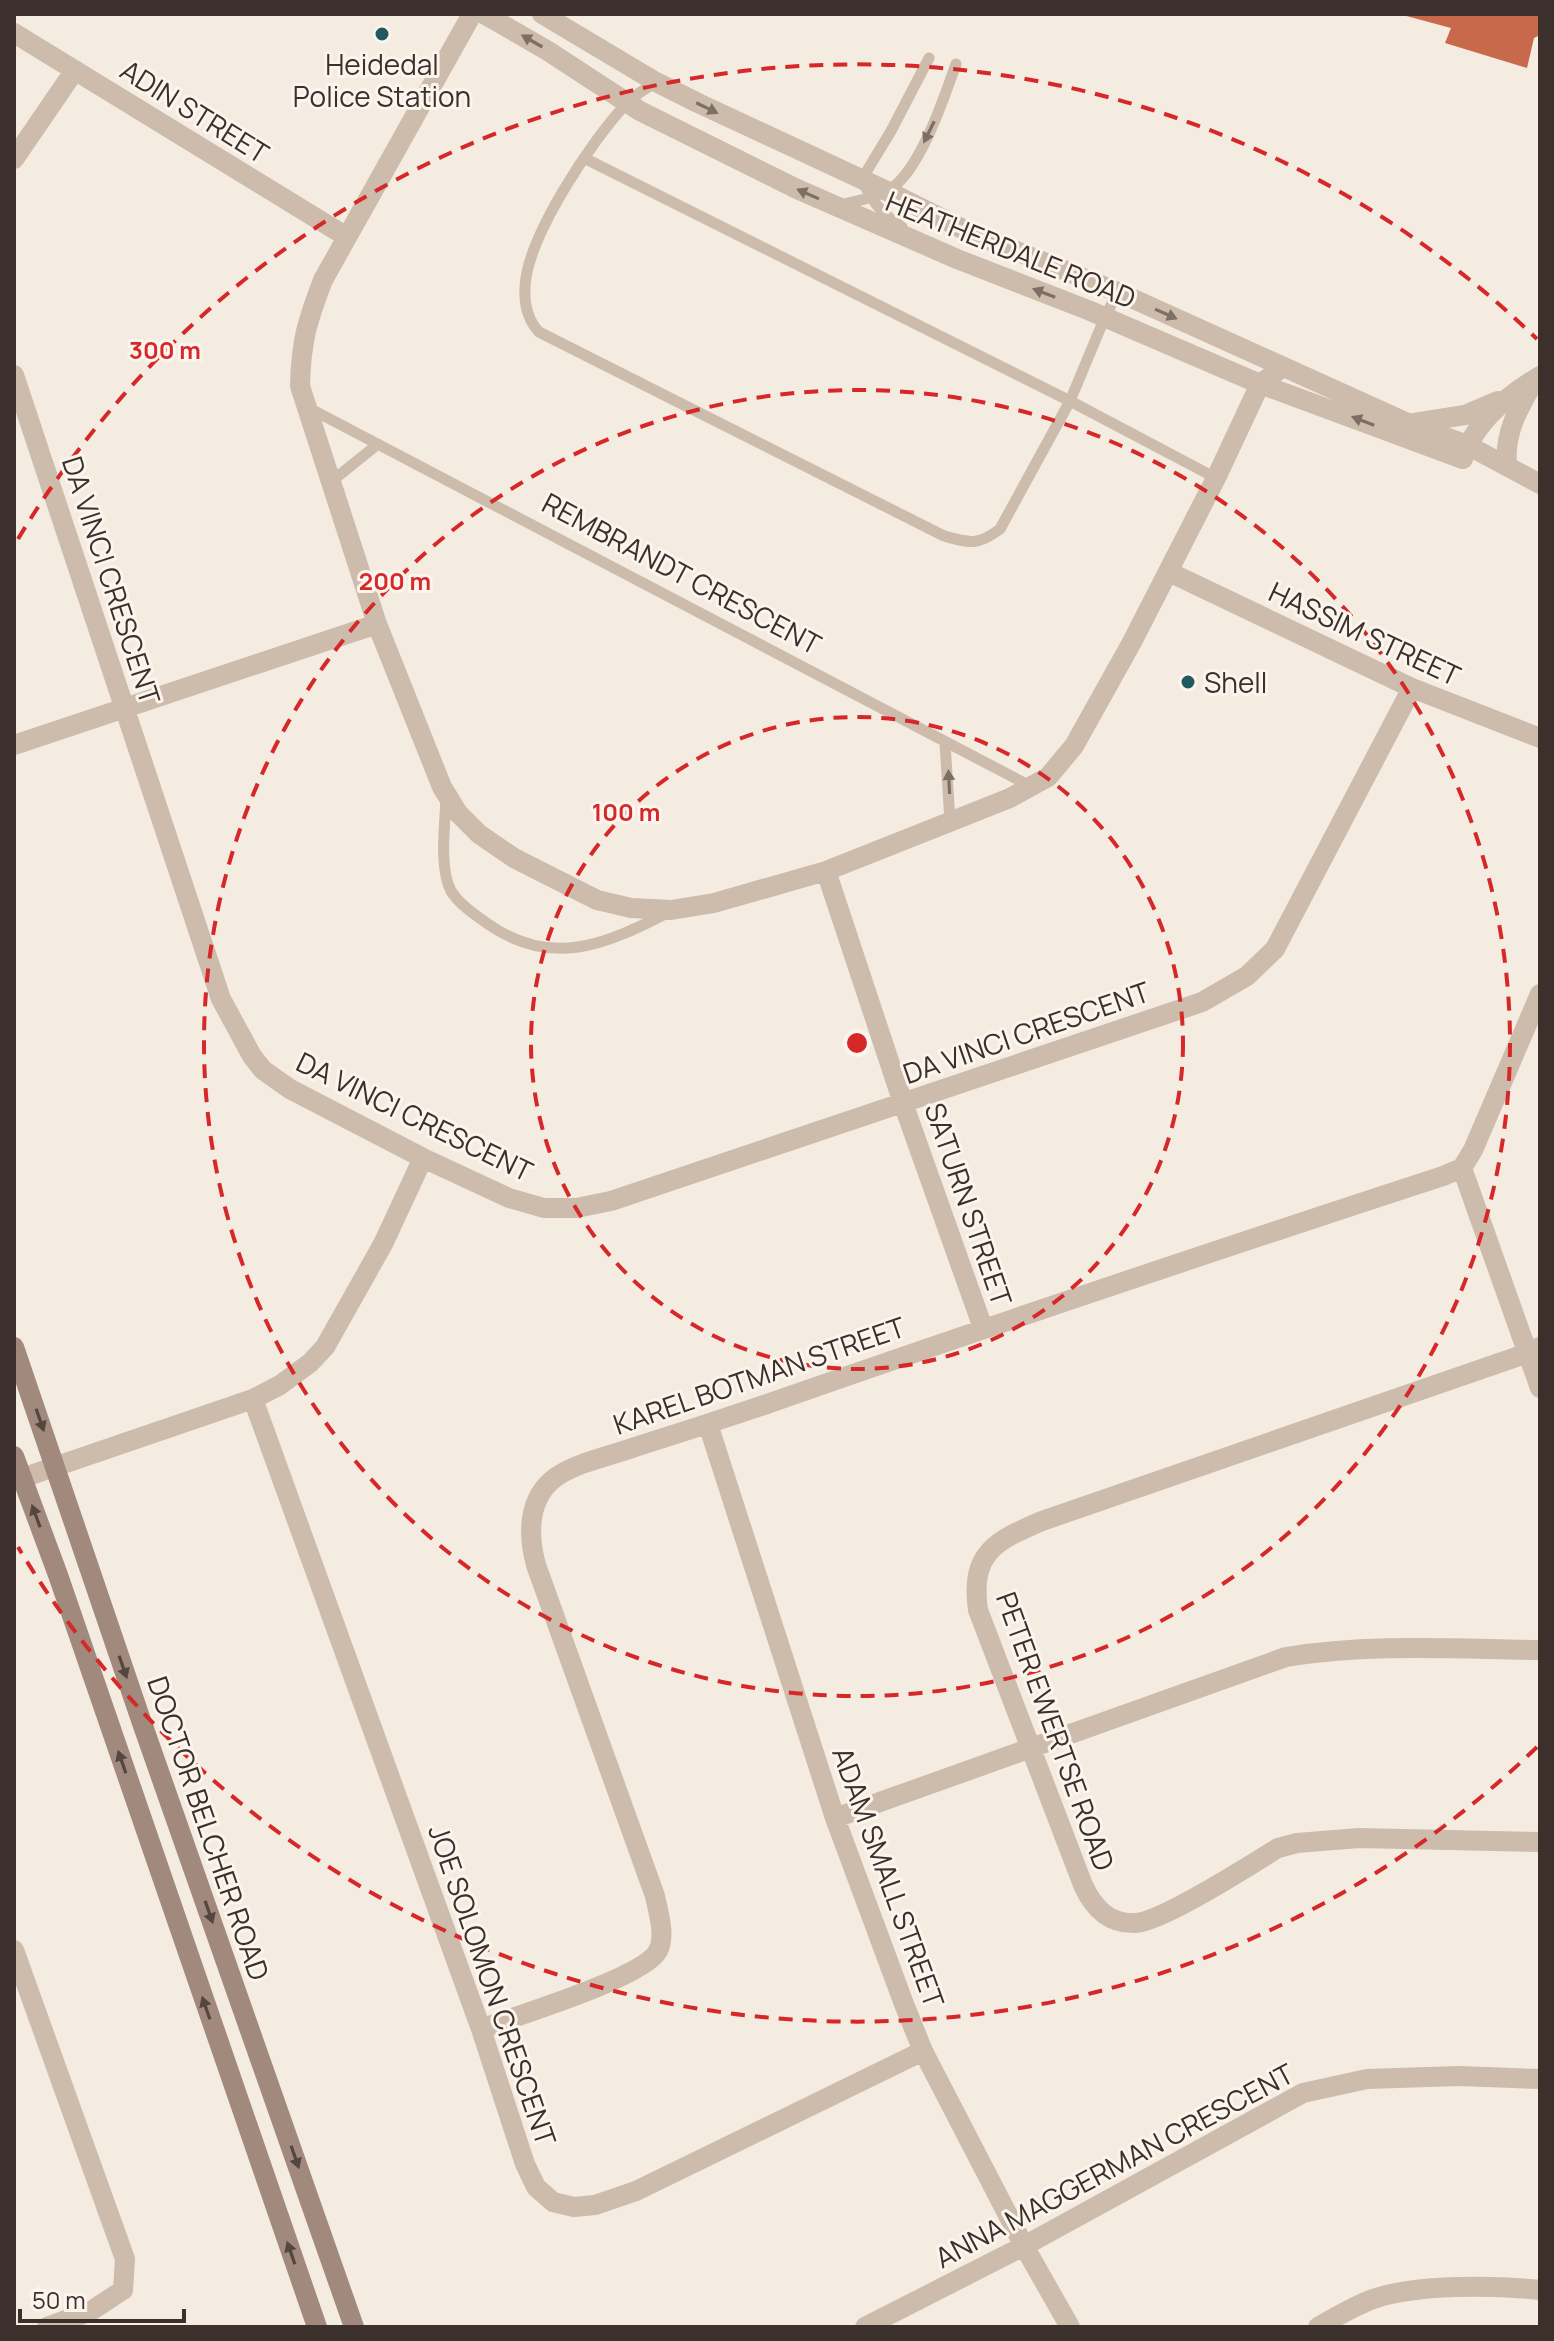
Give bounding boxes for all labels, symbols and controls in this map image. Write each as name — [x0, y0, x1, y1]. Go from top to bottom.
marker: Heidedal Police Station — [373, 25, 391, 43]
one-way arrow — [521, 35, 543, 49]
place label: Heidedal Police Station — [293, 45, 471, 115]
street label: ADIN STREET — [114, 50, 277, 172]
one-way arrow — [696, 101, 719, 115]
one-way arrow — [922, 120, 936, 144]
street label: HEATHERDALE ROAD — [880, 181, 1142, 317]
one-way arrow — [796, 188, 820, 201]
one-way arrow — [1032, 286, 1056, 299]
one-way arrow — [1155, 307, 1178, 320]
text: 300 m — [129, 333, 201, 366]
one-way arrow — [1351, 415, 1375, 427]
street label: DA VINCI CRESCENT — [54, 451, 170, 709]
street label: REMBRANDT CRESCENT — [536, 483, 828, 663]
text: 200 m — [359, 564, 431, 597]
street label: HASSIM STREET — [1263, 572, 1467, 694]
place label: Shell — [1204, 663, 1267, 701]
marker: Shell — [1179, 673, 1197, 691]
one-way arrow — [942, 769, 955, 794]
text: 100 m — [592, 795, 660, 828]
street label: DA VINCI CRESCENT — [898, 972, 1155, 1092]
centre of rings — [843, 1029, 871, 1057]
street label: DA VINCI CRESCENT — [291, 1042, 540, 1190]
street label: SATURN STREET — [916, 1097, 1022, 1311]
street label: KAREL BOTMAN STREET — [608, 1307, 910, 1443]
one-way arrow — [34, 1409, 46, 1433]
one-way arrow — [29, 1504, 42, 1528]
street label: PETER EWERTSE ROAD — [988, 1586, 1124, 1876]
one-way arrow — [118, 1655, 130, 1679]
street label: DOCTOR BELCHER ROAD — [139, 1671, 279, 1985]
street label: ADAM SMALL STREET — [824, 1742, 954, 2013]
one-way arrow — [115, 1749, 127, 1773]
street label: JOE SOLOMON CRESCENT — [420, 1820, 566, 2151]
one-way arrow — [203, 1900, 215, 1924]
one-way arrow — [200, 1995, 212, 2019]
street label: ANNA MAGGERMAN CRESCENT — [928, 2054, 1300, 2276]
one-way arrow — [289, 2146, 302, 2170]
one-way arrow — [284, 2241, 297, 2265]
scale bar — [20, 2273, 184, 2323]
text: 50 m — [32, 2283, 86, 2316]

